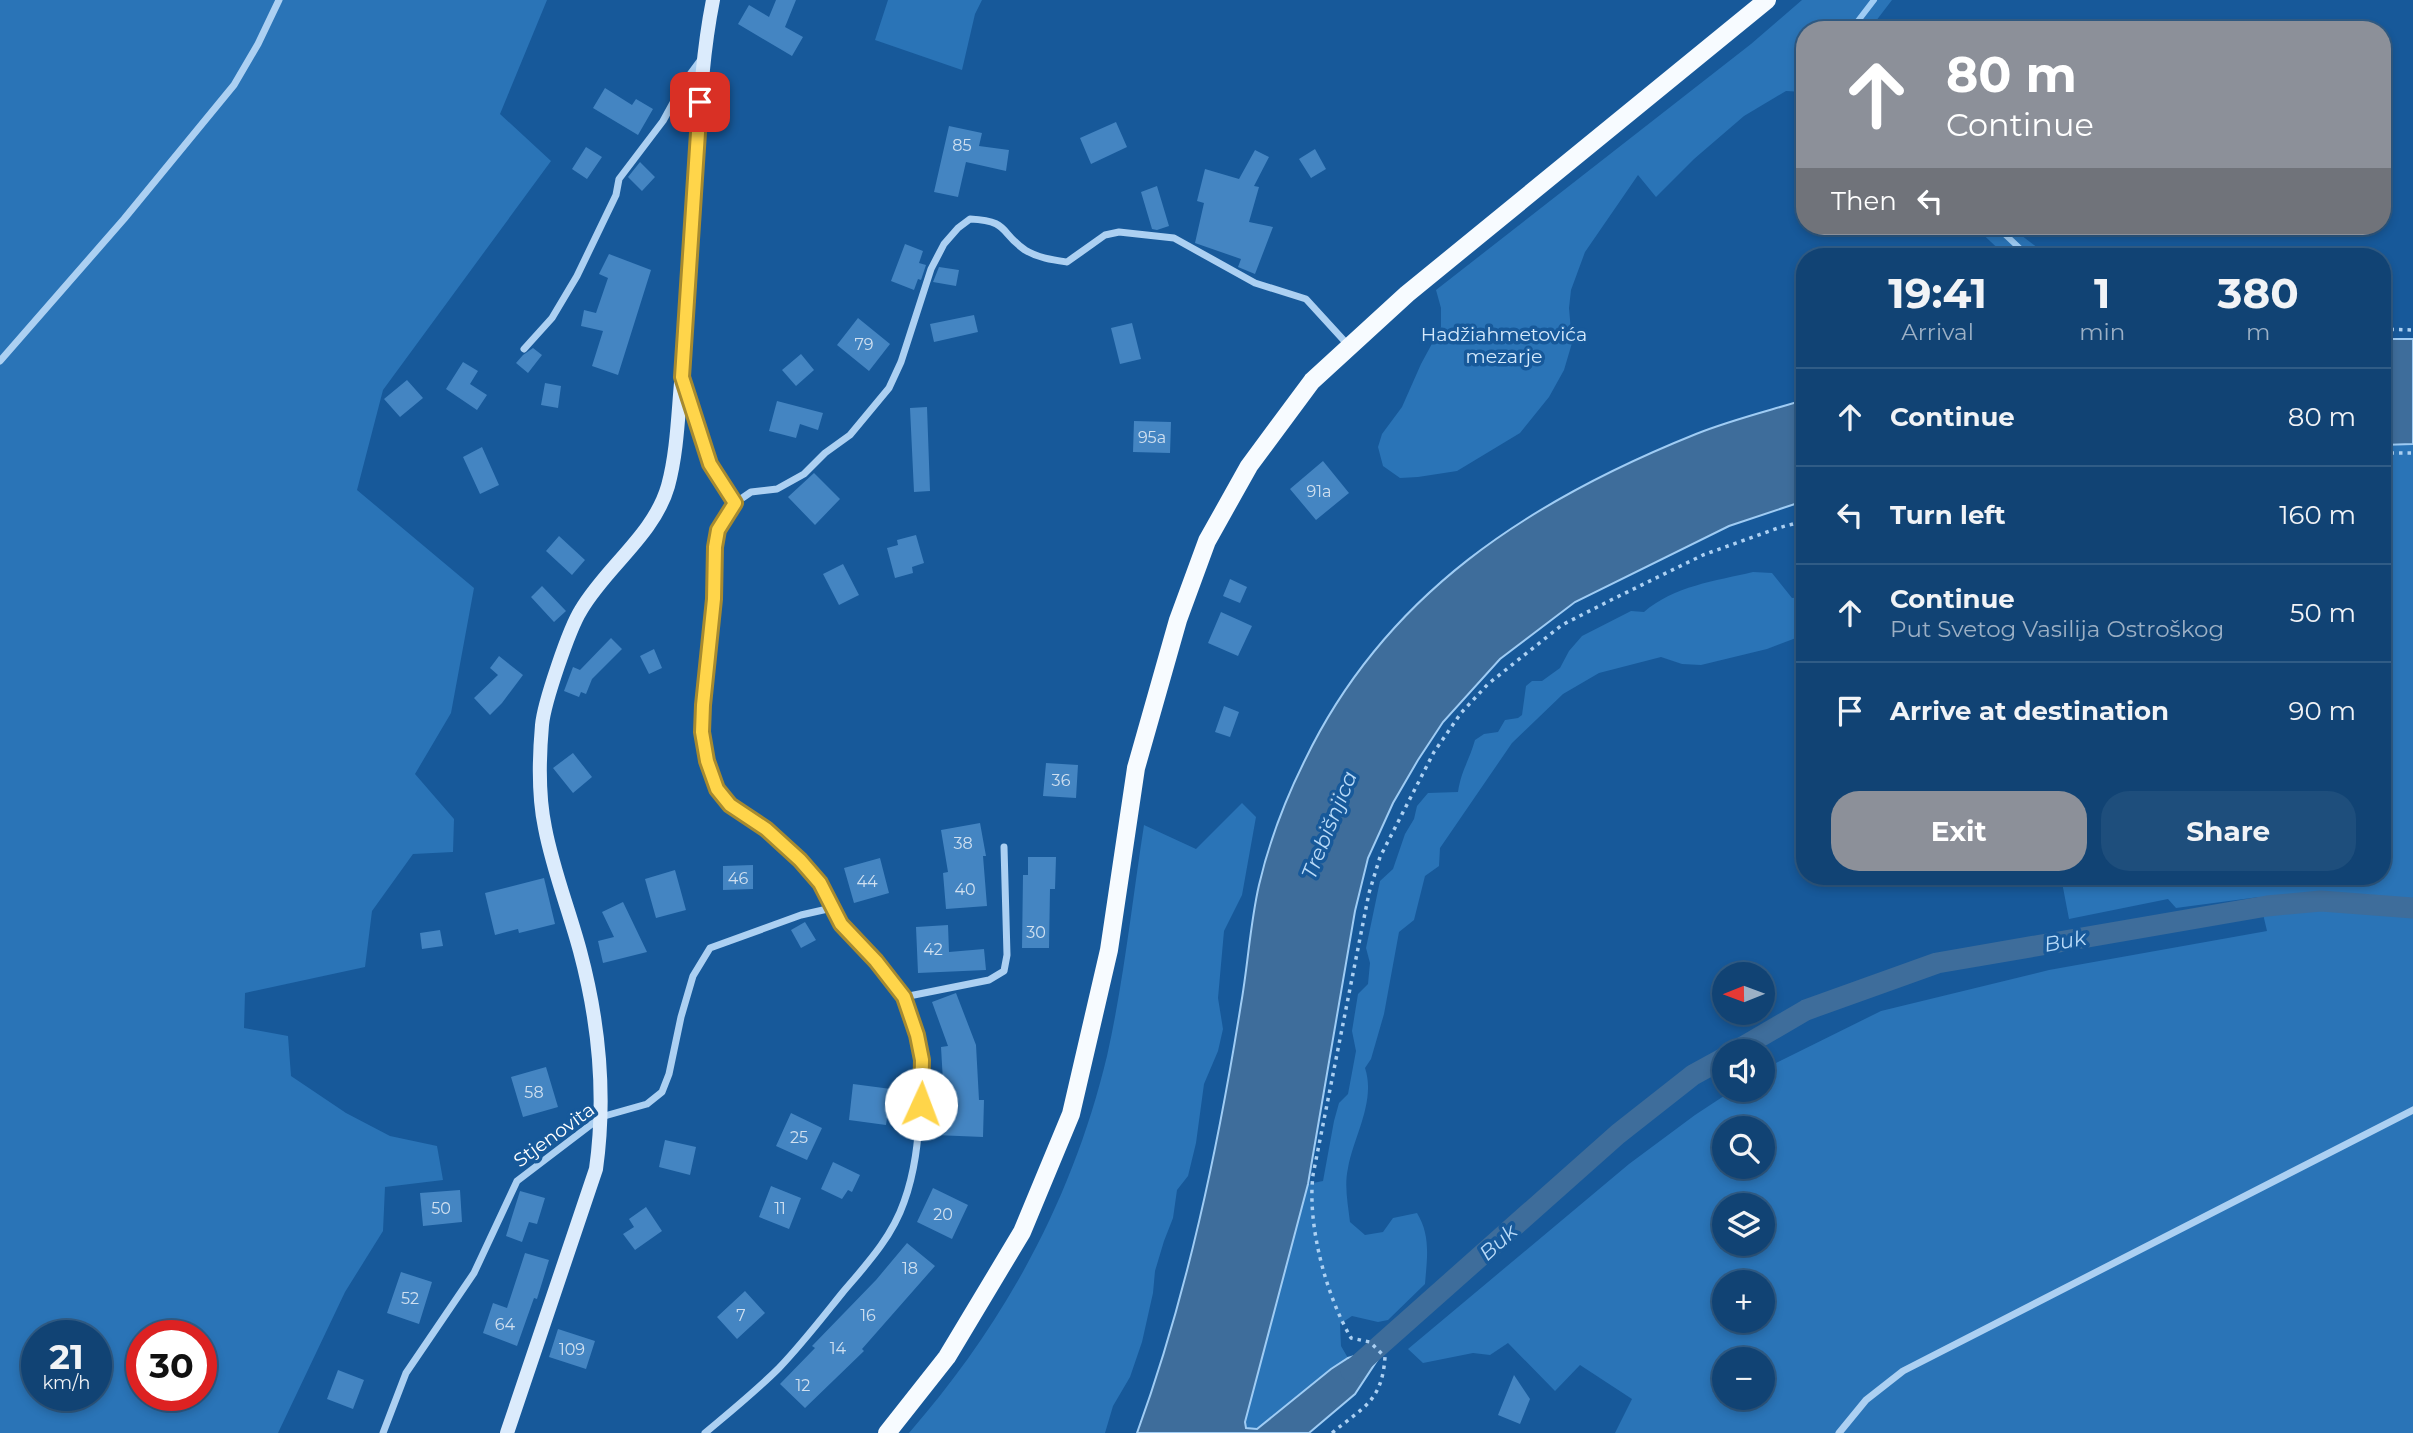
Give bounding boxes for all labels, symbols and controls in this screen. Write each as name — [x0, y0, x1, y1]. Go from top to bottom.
text: 80 m — [1946, 45, 2077, 104]
icon: ahead — [1831, 49, 1922, 140]
pin — [670, 72, 730, 132]
icon: arrive — [681, 83, 719, 121]
text: Continue — [1946, 105, 2094, 144]
house number: 85 — [952, 136, 972, 155]
icon: left — [1911, 182, 1949, 220]
text: Then — [1831, 185, 1897, 217]
text: 19:41 — [1888, 267, 1987, 319]
text: 1 — [2094, 267, 2110, 319]
text: 380 — [2218, 267, 2299, 319]
text: Arrival — [1901, 318, 1974, 346]
text: min — [2079, 318, 2125, 346]
text: m — [2246, 318, 2270, 346]
park label: Hadžiahmetovića mezarje — [1421, 323, 1587, 368]
house number: 79 — [854, 335, 874, 354]
icon: ahead — [1831, 398, 1869, 436]
text: Continue — [1890, 401, 2015, 433]
text: 80 m — [2288, 401, 2356, 433]
house number: 95a — [1138, 428, 1166, 447]
house number: 91a — [1307, 482, 1331, 501]
icon: left — [1831, 496, 1869, 534]
text: Turn left — [1890, 499, 2006, 531]
text: 160 m — [2279, 499, 2356, 531]
text: Continue — [1890, 583, 2015, 615]
icon: ahead — [1831, 594, 1869, 632]
text: 50 m — [2290, 597, 2356, 629]
text: Put Svetog Vasilija Ostroškog — [1890, 615, 2224, 643]
icon: arrive — [1831, 692, 1869, 730]
text: Arrive at destination — [1890, 695, 2169, 727]
text: 90 m — [2289, 695, 2356, 727]
water label: Trebišnjica — [1296, 767, 1362, 883]
house number: 36 — [1052, 771, 1071, 790]
button: Exit — [1831, 791, 2087, 871]
button: Share — [2101, 791, 2356, 871]
house number: 38 — [953, 834, 973, 853]
house number: 46 — [728, 869, 748, 888]
house number: 44 — [856, 872, 878, 891]
house number: 40 — [954, 880, 976, 899]
house number: 30 — [1026, 923, 1046, 942]
water label: Buk — [2042, 925, 2090, 957]
house number: 42 — [923, 940, 943, 959]
north arrow — [1712, 962, 1774, 1026]
map controls — [1712, 962, 1775, 1410]
button: sound — [1712, 1039, 1775, 1102]
position arrow — [884, 1067, 958, 1141]
house number: 58 — [524, 1083, 544, 1102]
street label: Stjenovita — [509, 1098, 599, 1172]
button: search — [1712, 1116, 1775, 1179]
house number: 25 — [790, 1128, 808, 1147]
button: layers — [1712, 1193, 1775, 1256]
house number: 50 — [431, 1199, 451, 1218]
house number: 11 — [774, 1199, 786, 1218]
house number: 20 — [933, 1205, 953, 1224]
water label: Buk — [1474, 1217, 1523, 1265]
house number: 18 — [902, 1259, 918, 1278]
button: + — [1712, 1270, 1775, 1333]
house number: 52 — [401, 1289, 419, 1308]
house number: 7 — [736, 1306, 746, 1325]
house number: 16 — [860, 1306, 876, 1325]
house number: 64 — [495, 1315, 516, 1334]
speed limit sign: 30 — [126, 1320, 217, 1411]
text: 21 — [49, 1335, 84, 1378]
house number: 14 — [830, 1339, 847, 1358]
house number: 109 — [559, 1340, 585, 1359]
button: − — [1712, 1347, 1775, 1410]
text: km/h — [42, 1372, 91, 1394]
house number: 12 — [796, 1376, 810, 1395]

